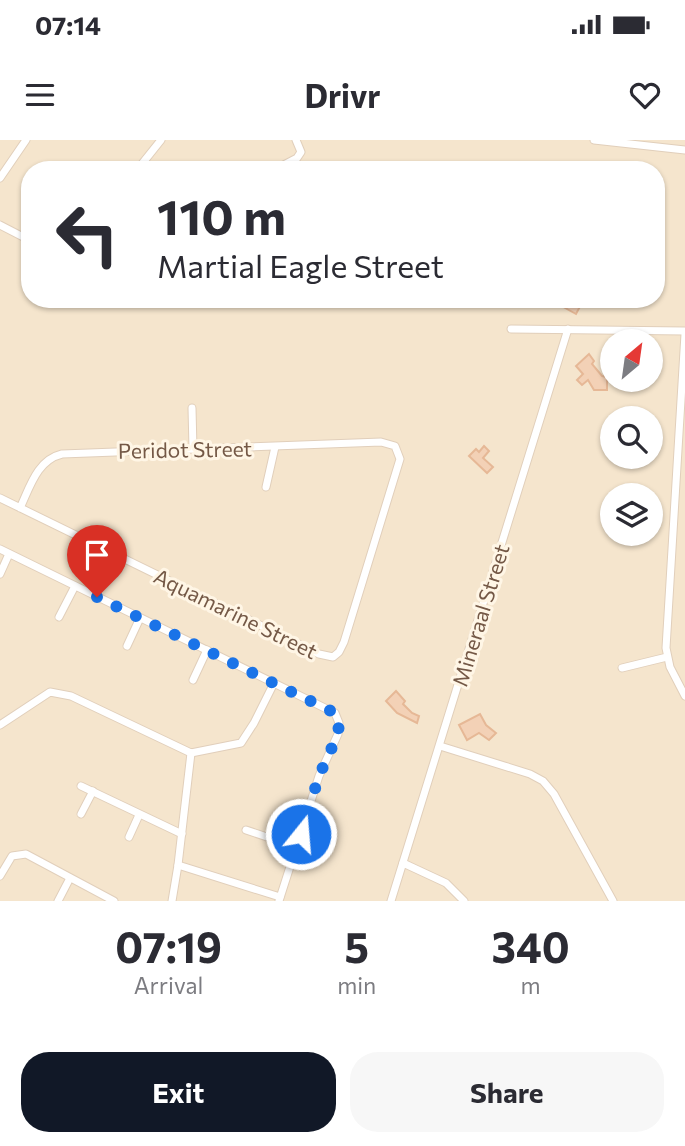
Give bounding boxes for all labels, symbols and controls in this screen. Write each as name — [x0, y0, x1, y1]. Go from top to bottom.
text: 07:14 — [35, 9, 101, 40]
text: Drivr — [304, 75, 381, 115]
icon: menu — [21, 76, 59, 114]
icon: heart — [626, 76, 664, 114]
text: 110 m — [157, 185, 286, 245]
icon: left — [42, 189, 133, 280]
text: Martial Eagle Street — [157, 245, 444, 285]
north arrow — [600, 329, 663, 392]
map controls — [600, 329, 663, 546]
button: search — [600, 406, 663, 469]
street label: Peridot Street — [118, 435, 252, 463]
button: layers — [600, 483, 663, 546]
pin — [67, 525, 127, 597]
icon: arrive — [78, 536, 116, 574]
street label: Mineraal Street — [446, 541, 514, 689]
street label: Aquamarine Street — [150, 563, 322, 663]
position arrow — [264, 797, 338, 871]
text: 07:19 — [115, 920, 222, 972]
text: 5 — [344, 920, 369, 972]
text: 340 — [492, 920, 570, 972]
text: Arrival — [134, 971, 203, 999]
text: min — [337, 971, 376, 999]
text: m — [521, 971, 541, 999]
button: Exit — [21, 1052, 336, 1132]
button: Share — [350, 1052, 664, 1132]

